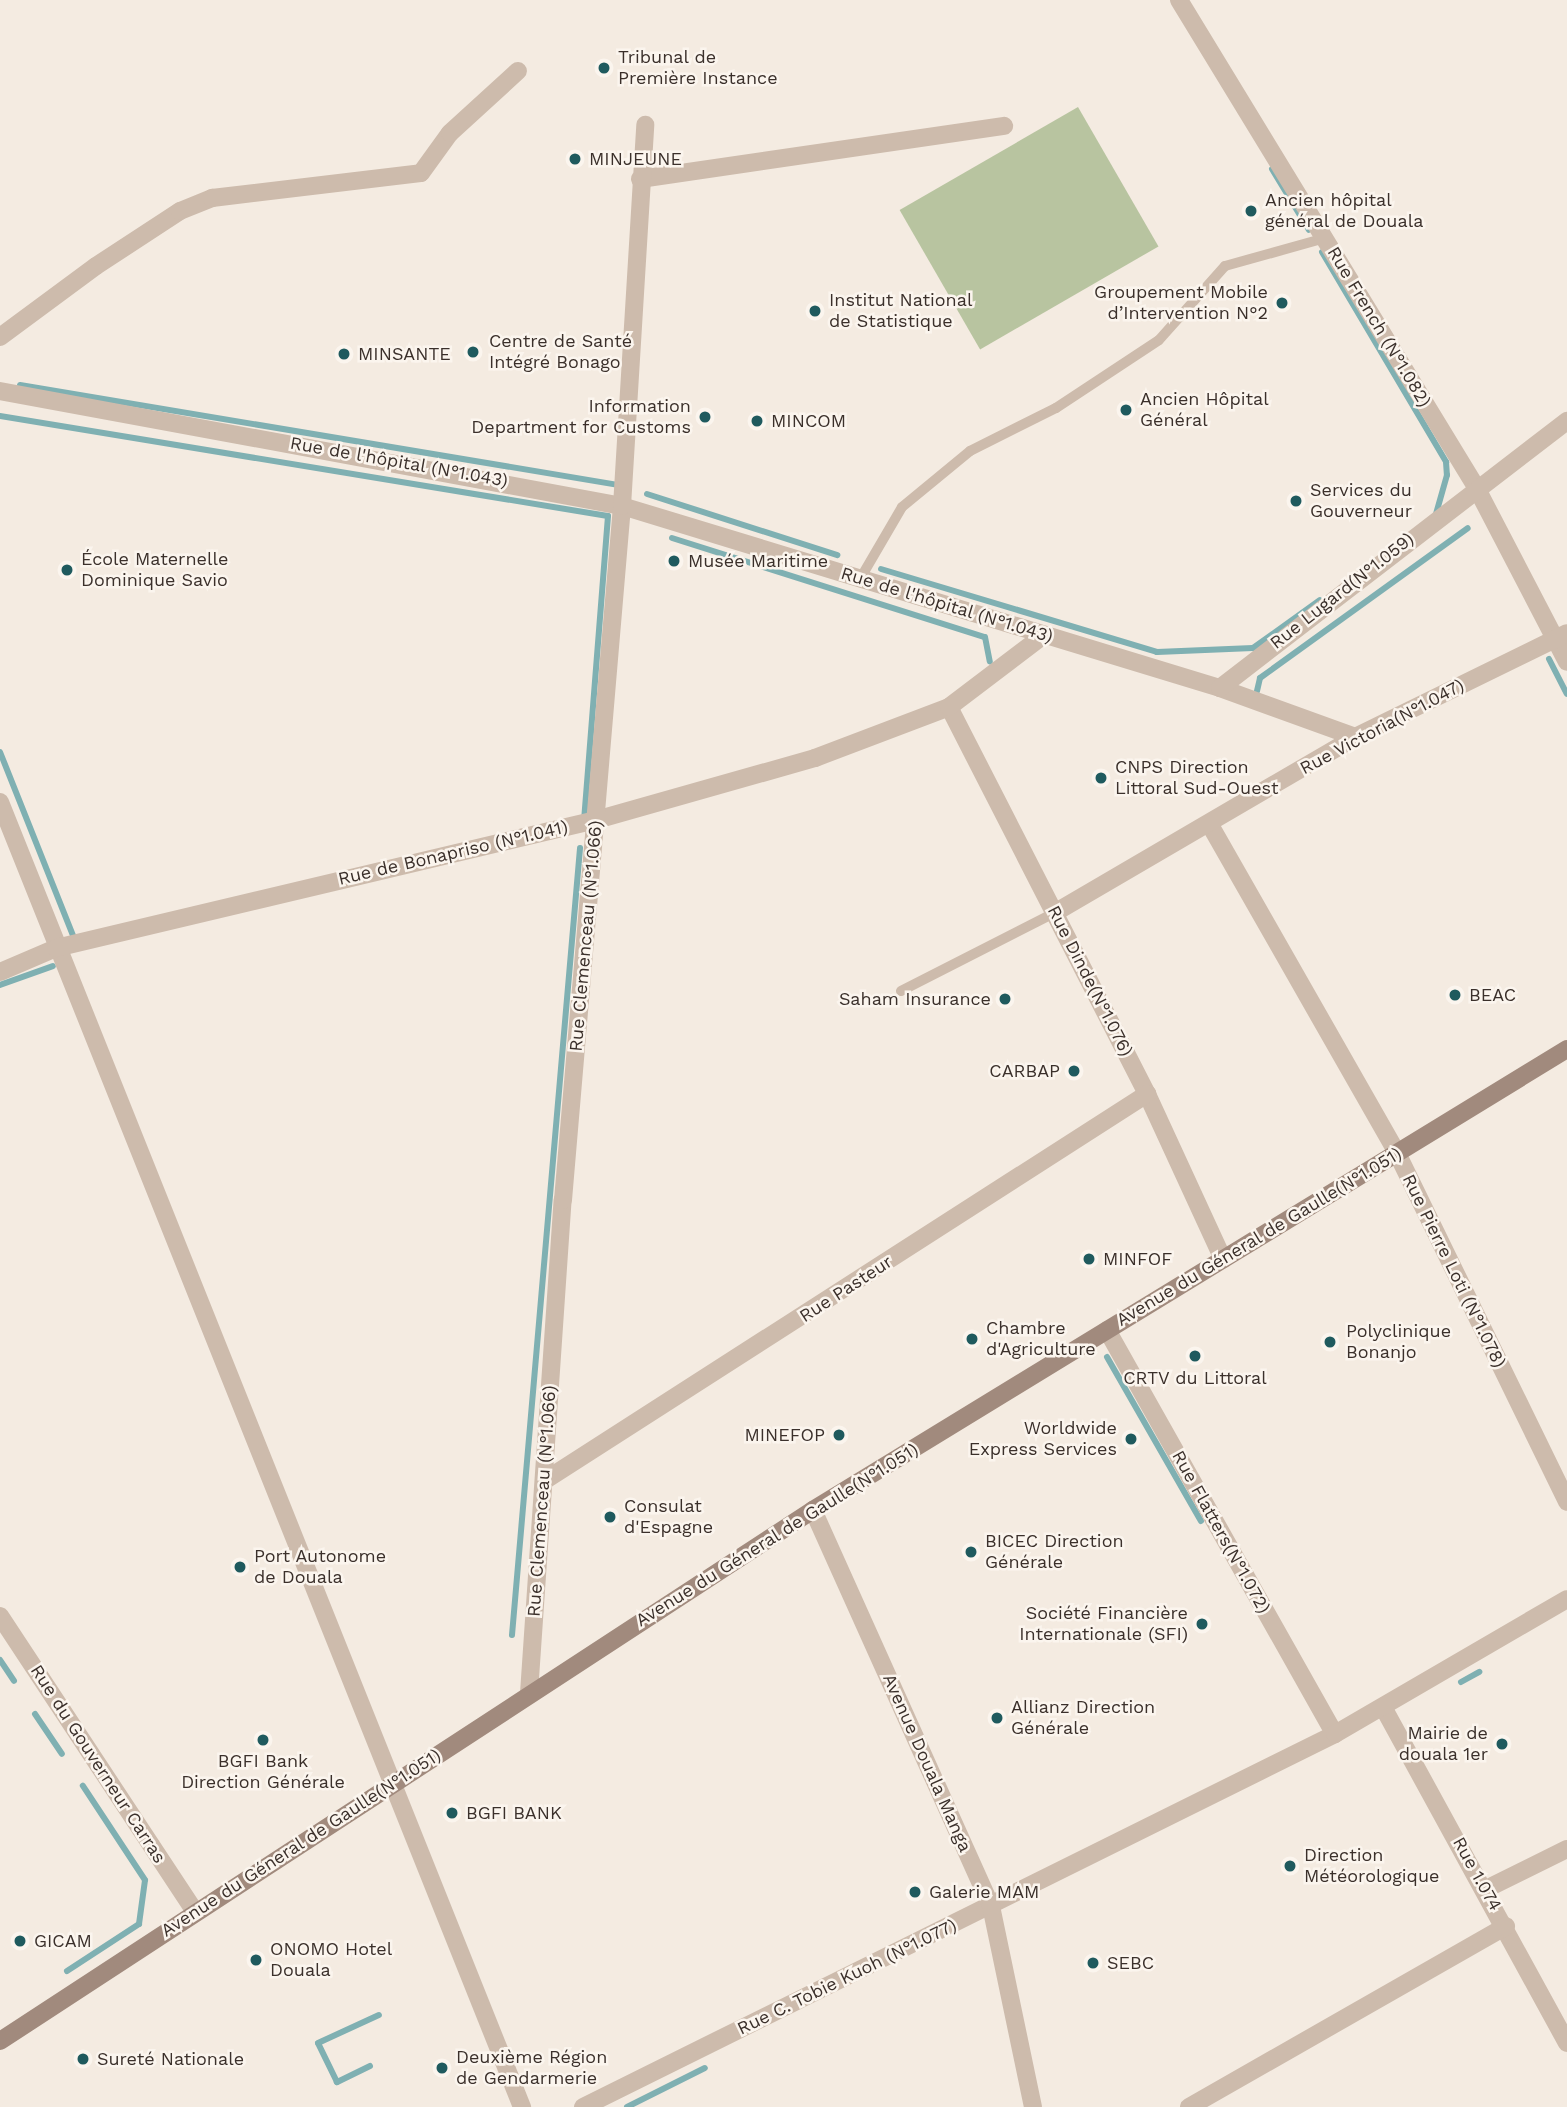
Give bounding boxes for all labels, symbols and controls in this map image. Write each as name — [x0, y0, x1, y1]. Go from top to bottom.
place label: Tribunal de Première Instance — [618, 47, 778, 90]
marker: Tribunal de Première Instance — [596, 60, 612, 76]
place label: MINJEUNE — [589, 148, 682, 170]
marker: MINJEUNE — [567, 151, 583, 167]
place label: Ancien hôpital général de Douala — [1265, 190, 1424, 232]
marker: Ancien hôpital général de Douala — [1243, 203, 1259, 219]
street label: Rue French (N°1.082) — [1323, 243, 1435, 411]
place label: Groupement Mobile d’Intervention N°2 — [1094, 282, 1268, 324]
place label: Institut National de Statistique — [829, 290, 972, 332]
marker: Groupement Mobile d’Intervention N°2 — [1274, 295, 1290, 311]
marker: Institut National de Statistique — [807, 303, 823, 319]
place label: Centre de Santé Intégré Bonago — [489, 331, 632, 374]
marker: Centre de Santé Intégré Bonago — [463, 342, 483, 362]
place label: MINSANTE — [358, 343, 451, 365]
marker: MINSANTE — [336, 346, 352, 362]
place label: Ancien Hôpital Général — [1140, 389, 1269, 432]
place label: Information Department for Customs — [471, 396, 691, 438]
marker: Ancien Hôpital Général — [1118, 402, 1134, 418]
marker: Information Department for Customs — [697, 409, 713, 425]
place label: MINCOM — [771, 410, 846, 432]
marker: MINCOM — [749, 413, 765, 429]
street label: Rue de l'hôpital (N°1.043) — [288, 432, 510, 492]
place label: Services du Gouverneur — [1310, 480, 1412, 522]
marker: Services du Gouverneur — [1288, 493, 1304, 509]
street label: Rue Lugard(N°1.059) — [1266, 528, 1418, 654]
place label: École Maternelle Dominique Savio — [81, 549, 228, 592]
place label: Musée Maritime — [688, 550, 828, 572]
marker: Musée Maritime — [666, 553, 682, 569]
marker: École Maternelle Dominique Savio — [59, 562, 75, 578]
street label: Rue de l'hôpital (N°1.043) — [838, 562, 1056, 648]
street label: Rue Victoria(N°1.047) — [1296, 674, 1468, 780]
place label: CNPS Direction Littoral Sud-Ouest — [1115, 757, 1279, 800]
marker: CNPS Direction Littoral Sud-Ouest — [1093, 770, 1109, 786]
street label: Rue de Bonapriso (N°1.041) — [336, 816, 570, 890]
street label: Rue Clemenceau (N°1.066) — [565, 819, 607, 1053]
street label: Rue Dinde(N°1.076) — [1043, 902, 1137, 1060]
place label: BEAC — [1469, 984, 1516, 1006]
marker: BEAC — [1447, 987, 1463, 1003]
place label: Saham Insurance — [839, 988, 991, 1010]
marker: Saham Insurance — [997, 991, 1013, 1007]
place label: CARBAP — [989, 1060, 1060, 1082]
marker: CARBAP — [1066, 1063, 1082, 1079]
street label: Avenue du Géneral de Gaulle(N°1.051) — [1112, 1143, 1406, 1331]
street label: Rue Pierre Loti (N°1.078) — [1398, 1171, 1510, 1371]
place label: MINFOF — [1103, 1248, 1172, 1270]
street label: Rue Pasteur — [795, 1251, 897, 1327]
marker: MINFOF — [1081, 1251, 1097, 1267]
place label: Chambre d'Agriculture — [986, 1318, 1096, 1360]
place label: Polyclinique Bonanjo — [1346, 1321, 1451, 1364]
marker: Chambre d'Agriculture — [964, 1331, 980, 1347]
marker: Polyclinique Bonanjo — [1320, 1332, 1340, 1352]
marker: CRTV du Littoral — [1187, 1348, 1203, 1364]
place label: CRTV du Littoral — [1123, 1367, 1267, 1389]
street label: Rue Clemenceau (N°1.066) — [523, 1384, 561, 1618]
place label: Worldwide Express Services — [969, 1418, 1117, 1460]
place label: MINEFOP — [744, 1424, 825, 1446]
marker: MINEFOP — [831, 1427, 847, 1443]
marker: Worldwide Express Services — [1123, 1431, 1139, 1447]
street label: Avenue du Géneral de Gaulle(N°1.051) — [631, 1438, 923, 1632]
street label: Rue Flatters(N°1.072) — [1167, 1447, 1275, 1617]
place label: Consulat d'Espagne — [624, 1496, 713, 1538]
marker: Consulat d'Espagne — [602, 1509, 618, 1525]
place label: BICEC Direction Générale — [985, 1531, 1124, 1574]
marker: BICEC Direction Générale — [963, 1544, 979, 1560]
place label: Port Autonome de Douala — [254, 1546, 387, 1588]
marker: Port Autonome de Douala — [232, 1559, 248, 1575]
place label: Société Financière Internationale (SFI) — [1019, 1603, 1188, 1646]
marker: Société Financière Internationale (SFI) — [1194, 1616, 1210, 1632]
street label: Rue du Gouverneur Carras — [26, 1661, 170, 1867]
street label: Avenue Douala Manga — [878, 1670, 976, 1856]
place label: Allianz Direction Générale — [1011, 1697, 1155, 1740]
marker: Allianz Direction Générale — [989, 1710, 1005, 1726]
place label: Mairie de douala 1er — [1398, 1723, 1488, 1766]
marker: BGFI Bank Direction Générale — [255, 1732, 271, 1748]
marker: Mairie de douala 1er — [1494, 1736, 1510, 1752]
street label: Avenue du Géneral de Gaulle(N°1.051) — [157, 1744, 445, 1942]
place label: BGFI Bank Direction Générale — [181, 1751, 345, 1794]
place label: BGFI BANK — [466, 1802, 562, 1824]
marker: BGFI BANK — [444, 1805, 460, 1821]
street label: Rue 1.074 — [1448, 1833, 1506, 1915]
place label: Direction Météorologique — [1304, 1845, 1439, 1888]
marker: Direction Météorologique — [1282, 1858, 1298, 1874]
place label: Galerie MAM — [929, 1881, 1039, 1903]
marker: Galerie MAM — [907, 1884, 923, 1900]
street label: Rue C. Tobie Kuoh (N°1.077) — [734, 1914, 960, 2040]
place label: GICAM — [34, 1930, 92, 1952]
marker: GICAM — [12, 1933, 28, 1949]
place label: ONOMO Hotel Douala — [270, 1939, 392, 1982]
marker: ONOMO Hotel Douala — [248, 1952, 264, 1968]
place label: SEBC — [1107, 1952, 1154, 1974]
marker: SEBC — [1085, 1955, 1101, 1971]
place label: Deuxième Région de Gendarmerie — [456, 2047, 607, 2090]
place label: Sureté Nationale — [97, 2048, 244, 2070]
marker: Sureté Nationale — [75, 2051, 91, 2067]
marker: Deuxième Région de Gendarmerie — [434, 2060, 450, 2076]

